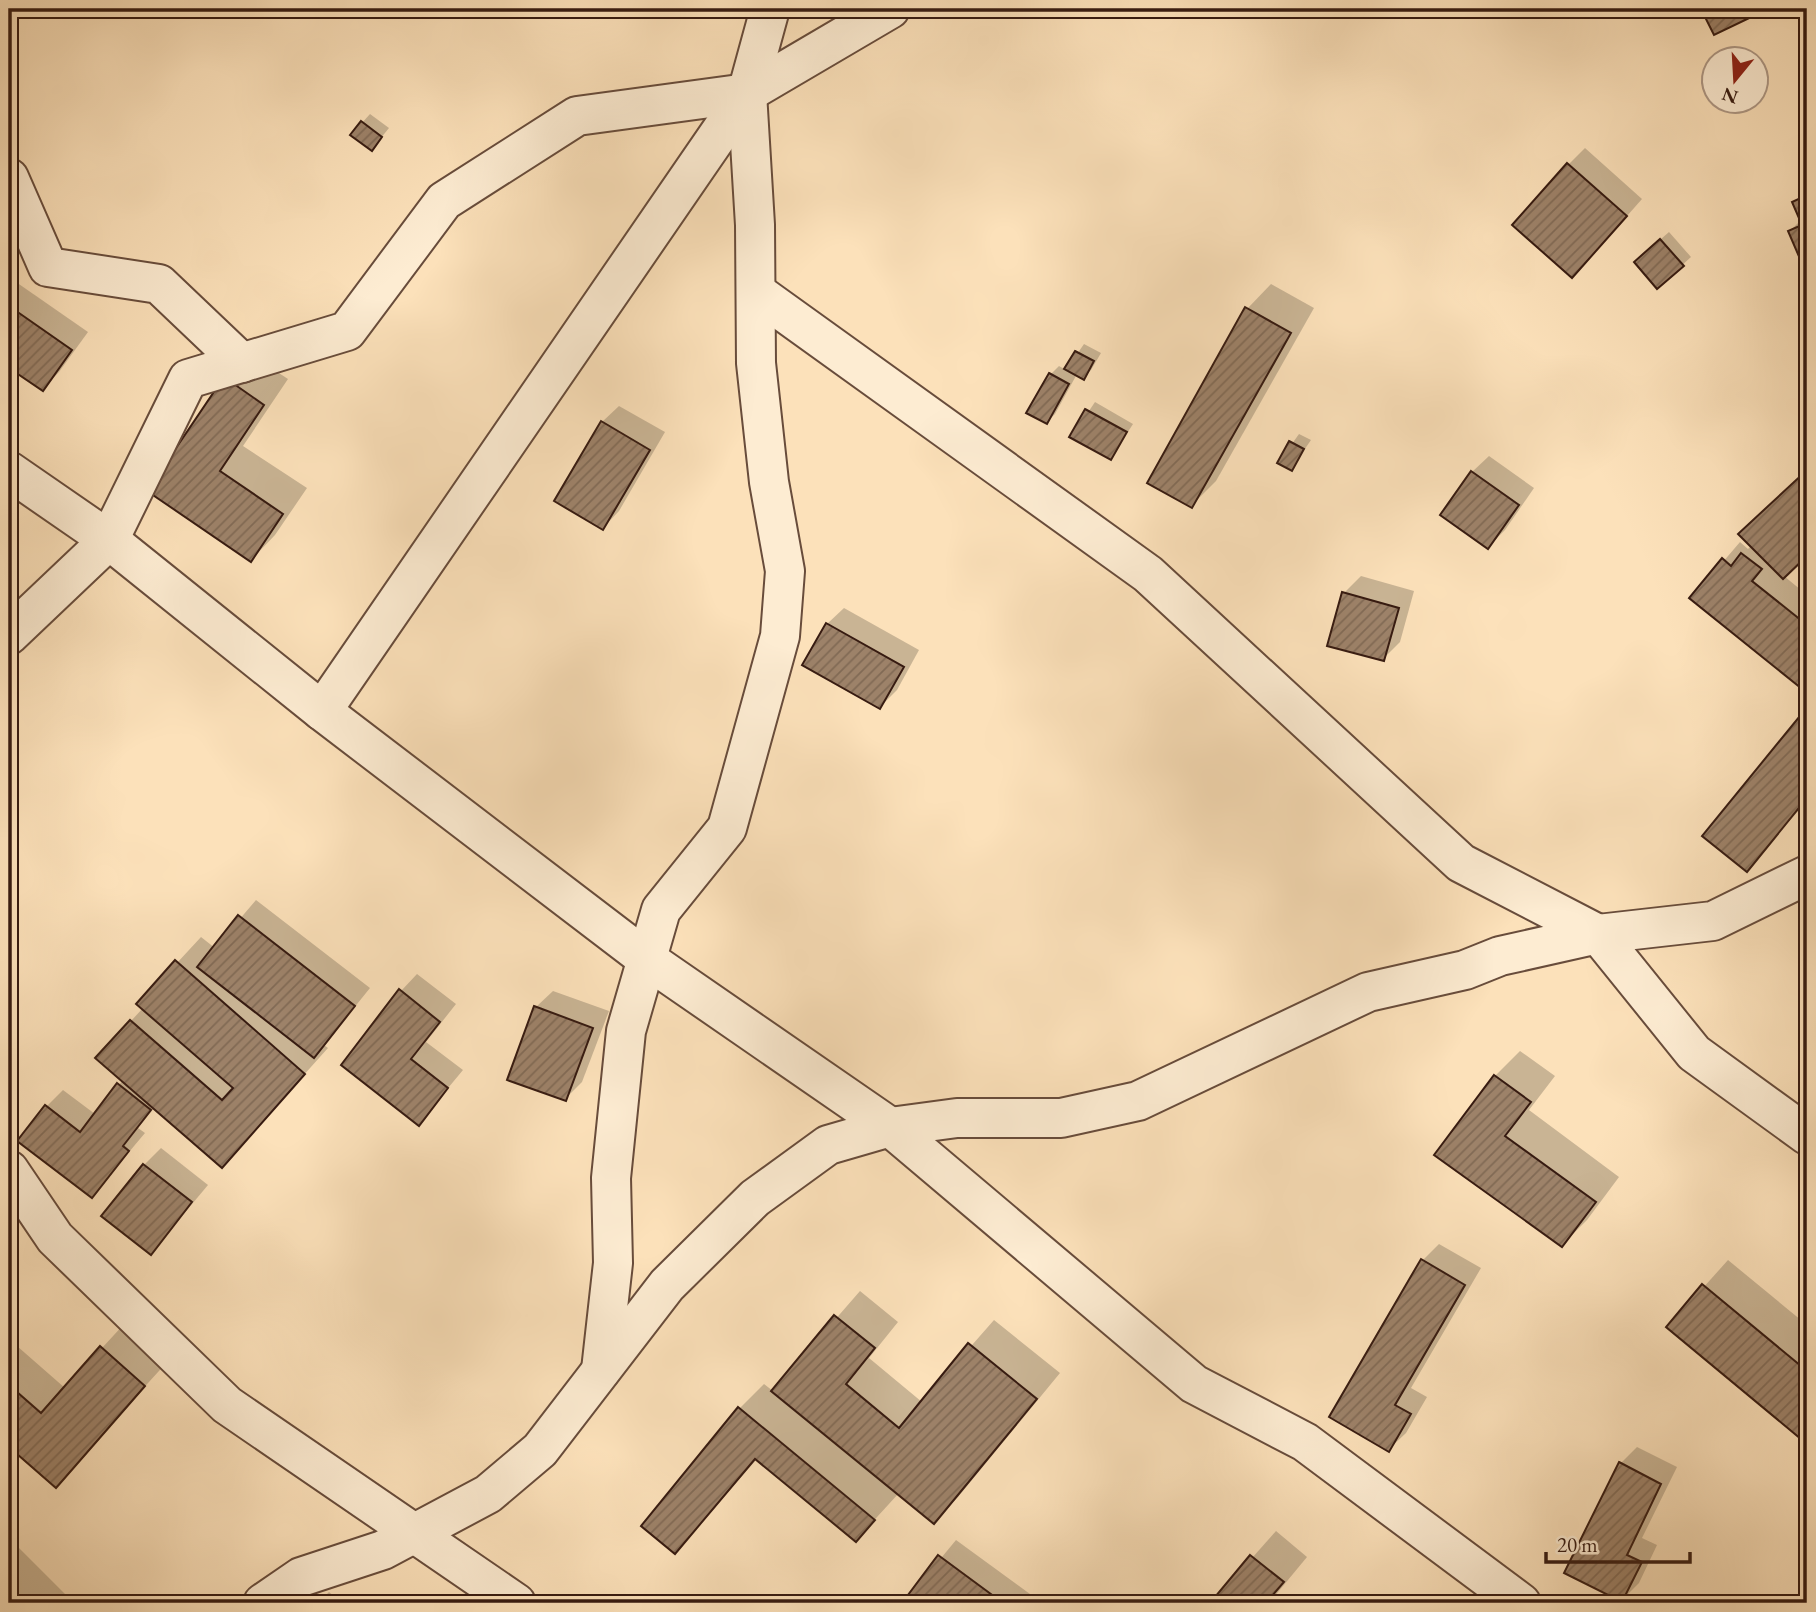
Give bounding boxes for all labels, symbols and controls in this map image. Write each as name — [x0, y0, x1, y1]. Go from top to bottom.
north arrow — [1700, 46, 1770, 116]
text: N — [1718, 81, 1741, 110]
scale bar — [1546, 1521, 1690, 1565]
text: 20 m — [1557, 1531, 1598, 1558]

